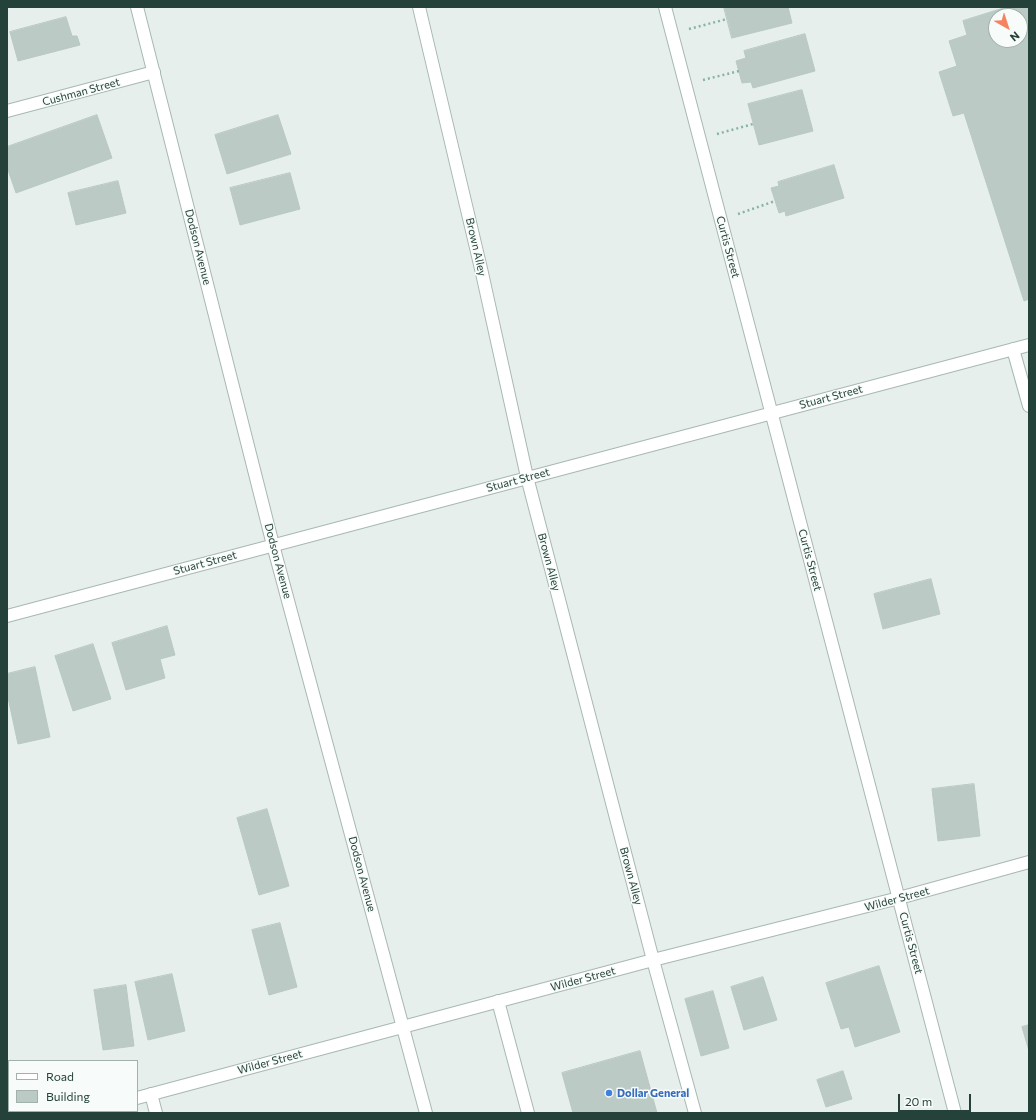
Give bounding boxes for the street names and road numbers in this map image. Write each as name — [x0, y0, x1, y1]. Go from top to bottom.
street label: Cushman Street — [41, 75, 121, 109]
street label: Dodson Avenue — [182, 208, 214, 286]
street label: Curtis Street — [713, 215, 743, 279]
street label: Brown Alley — [463, 217, 489, 277]
street label: Stuart Street — [798, 382, 864, 412]
street label: Stuart Street — [485, 465, 551, 495]
street label: Dodson Avenue — [262, 522, 294, 600]
street label: Curtis Street — [795, 528, 825, 592]
street label: Brown Alley — [535, 532, 563, 592]
street label: Stuart Street — [172, 548, 238, 578]
street label: Dodson Avenue — [346, 835, 378, 913]
street label: Brown Alley — [617, 846, 645, 906]
street label: Wilder Street — [863, 884, 931, 914]
street label: Curtis Street — [896, 911, 926, 975]
street label: Wilder Street — [549, 964, 617, 994]
street label: Wilder Street — [236, 1047, 304, 1077]

